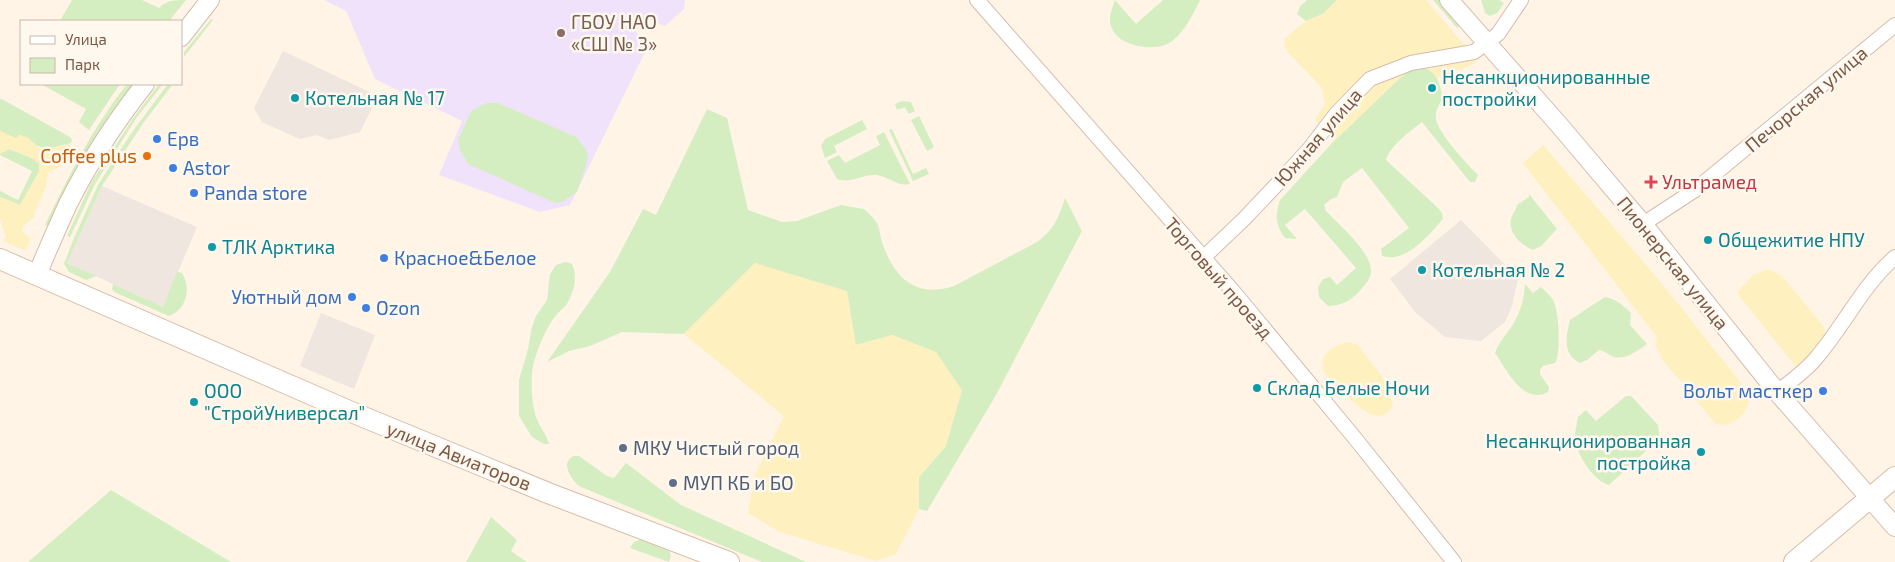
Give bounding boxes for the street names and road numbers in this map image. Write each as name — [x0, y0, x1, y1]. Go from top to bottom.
street label: Печорская улица — [1740, 41, 1872, 157]
street label: Южная улица — [1269, 83, 1367, 191]
street label: Пионерская улица — [1612, 191, 1734, 335]
street label: Торговый проезд — [1160, 212, 1278, 343]
street label: улица Авиаторов — [383, 416, 535, 496]

